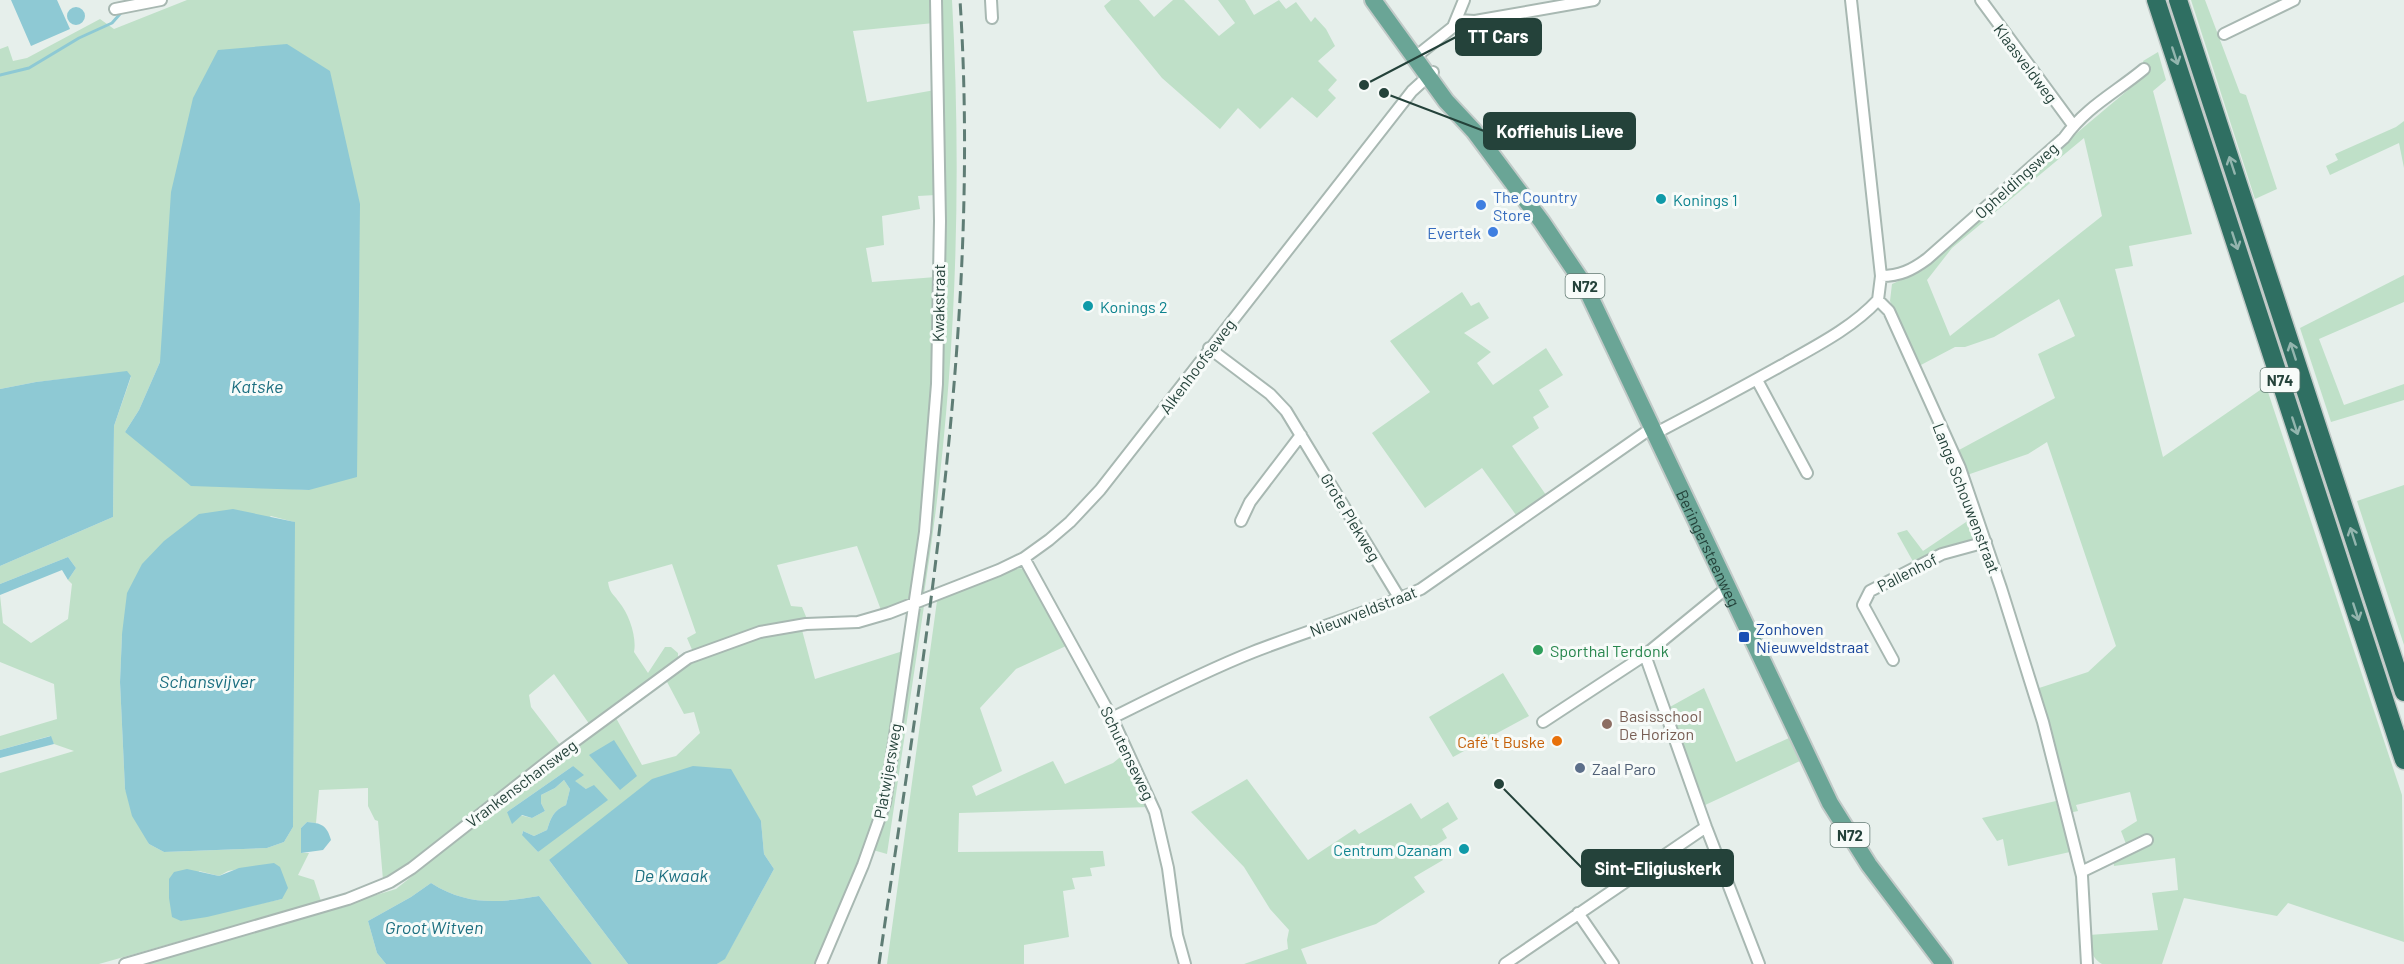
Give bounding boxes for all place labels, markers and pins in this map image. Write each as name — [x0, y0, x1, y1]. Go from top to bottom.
callout: TT Cars — [1456, 19, 1541, 55]
callout: Koffiehuis Lieve — [1484, 113, 1635, 149]
place label: The Country Store — [1493, 187, 1578, 224]
place label: Konings 1 — [1673, 190, 1738, 209]
marker: Konings 1 — [1654, 192, 1668, 206]
marker: The Country Store — [1474, 198, 1488, 212]
place label: Evertek — [1427, 223, 1481, 242]
marker: Evertek — [1486, 225, 1500, 239]
place label: Konings 2 — [1100, 297, 1168, 316]
marker: Konings 2 — [1081, 299, 1095, 313]
place label: Zonhoven Nieuwveldstraat — [1756, 619, 1869, 656]
marker: Zonhoven Nieuwveldstraat — [1737, 630, 1751, 644]
place label: Sporthal Terdonk — [1550, 641, 1669, 660]
marker: Sporthal Terdonk — [1531, 643, 1545, 657]
place label: Basisschool De Horizon — [1619, 706, 1702, 743]
marker: Basisschool De Horizon — [1600, 717, 1614, 731]
place label: Café 't Buske — [1457, 732, 1545, 751]
marker: Café 't Buske — [1550, 734, 1564, 748]
place label: Zaal Paro — [1592, 759, 1656, 778]
marker: Zaal Paro — [1573, 761, 1587, 775]
place label: Centrum Ozanam — [1333, 840, 1452, 859]
marker: Centrum Ozanam — [1457, 842, 1471, 856]
callout: Sint-Eligiuskerk — [1582, 850, 1733, 886]

